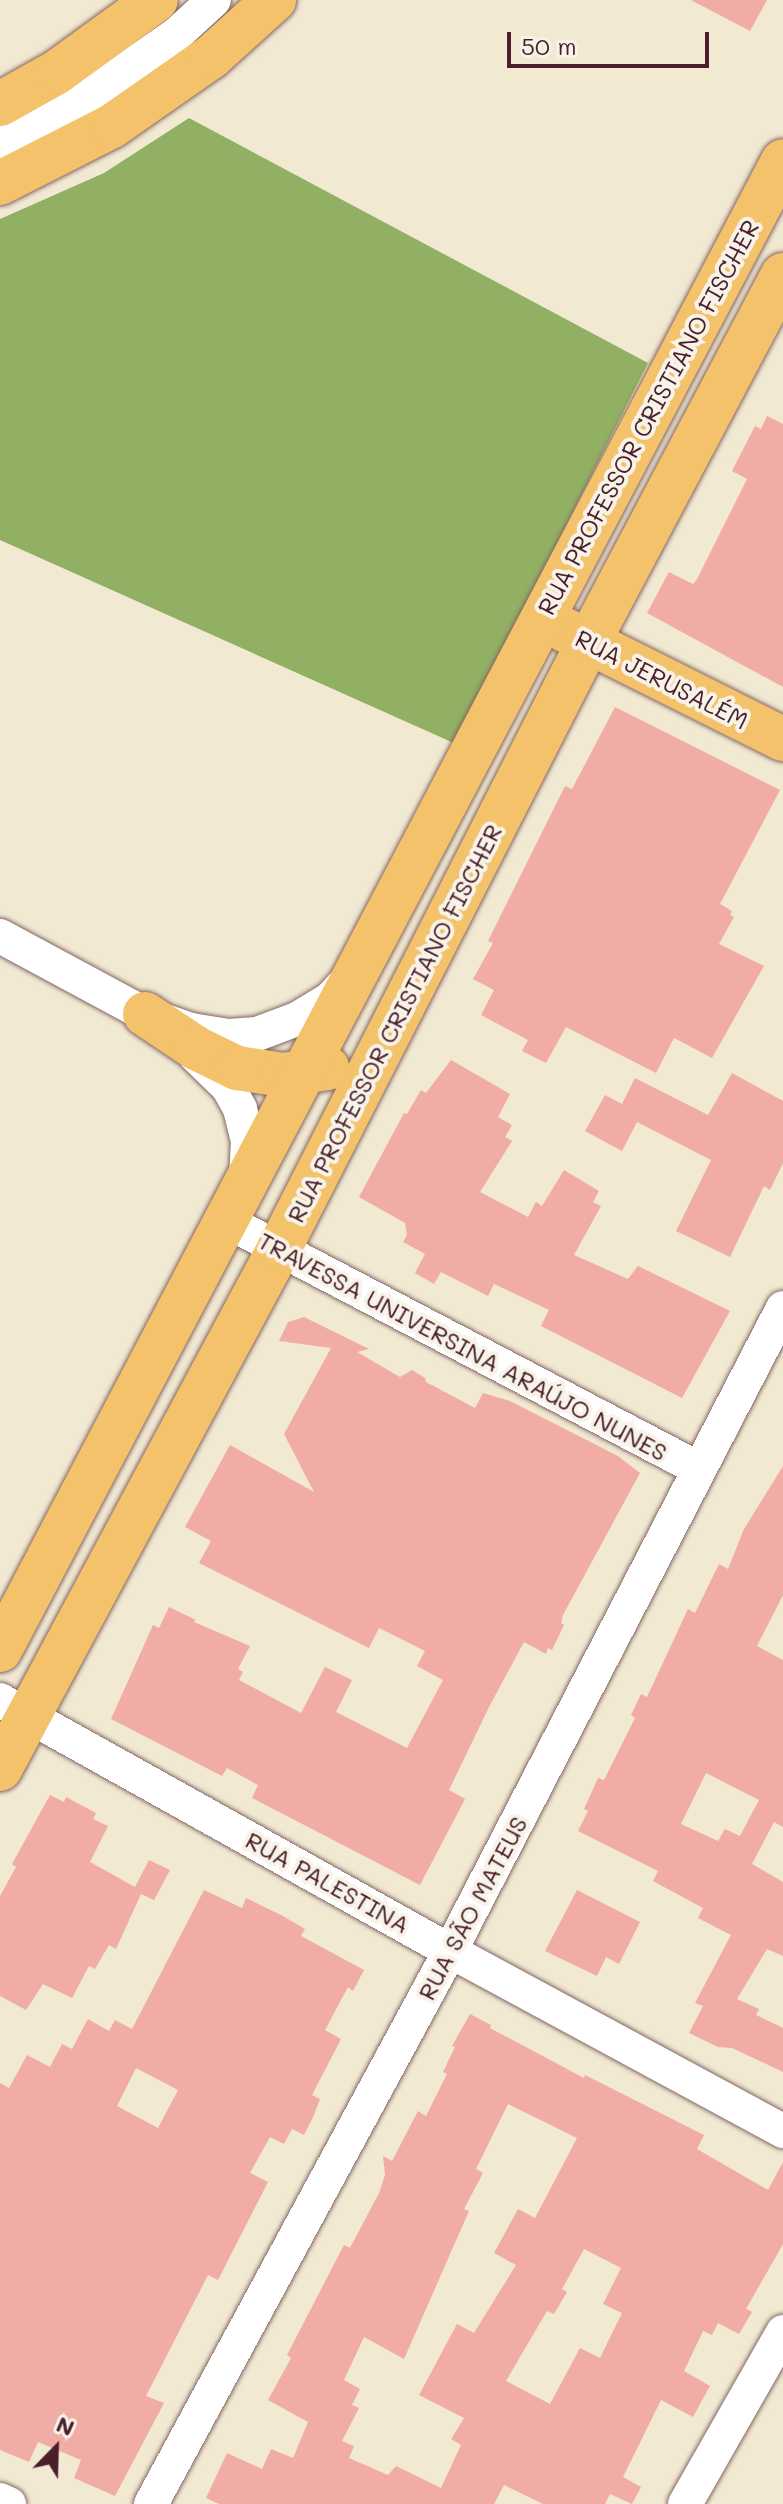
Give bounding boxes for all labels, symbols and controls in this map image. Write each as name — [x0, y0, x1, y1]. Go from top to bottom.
scale bar — [511, 16, 713, 66]
text: 50 m — [521, 30, 577, 61]
street label: RUA PROFESSOR CRISTIANO FISCHER — [531, 215, 765, 619]
street label: RUA JERUSALÉM — [571, 623, 753, 735]
street label: RUA PROFESSOR CRISTIANO FISCHER — [281, 819, 507, 1227]
street label: TRAVESSA UNIVERSINA ARAÚJO NUNES — [254, 1226, 672, 1466]
street label: RUA SÃO MATEUS — [411, 1811, 533, 2005]
street label: RUA PALESTINA — [241, 1825, 415, 1939]
north arrow — [16, 2408, 96, 2488]
text: N — [52, 2409, 79, 2442]

